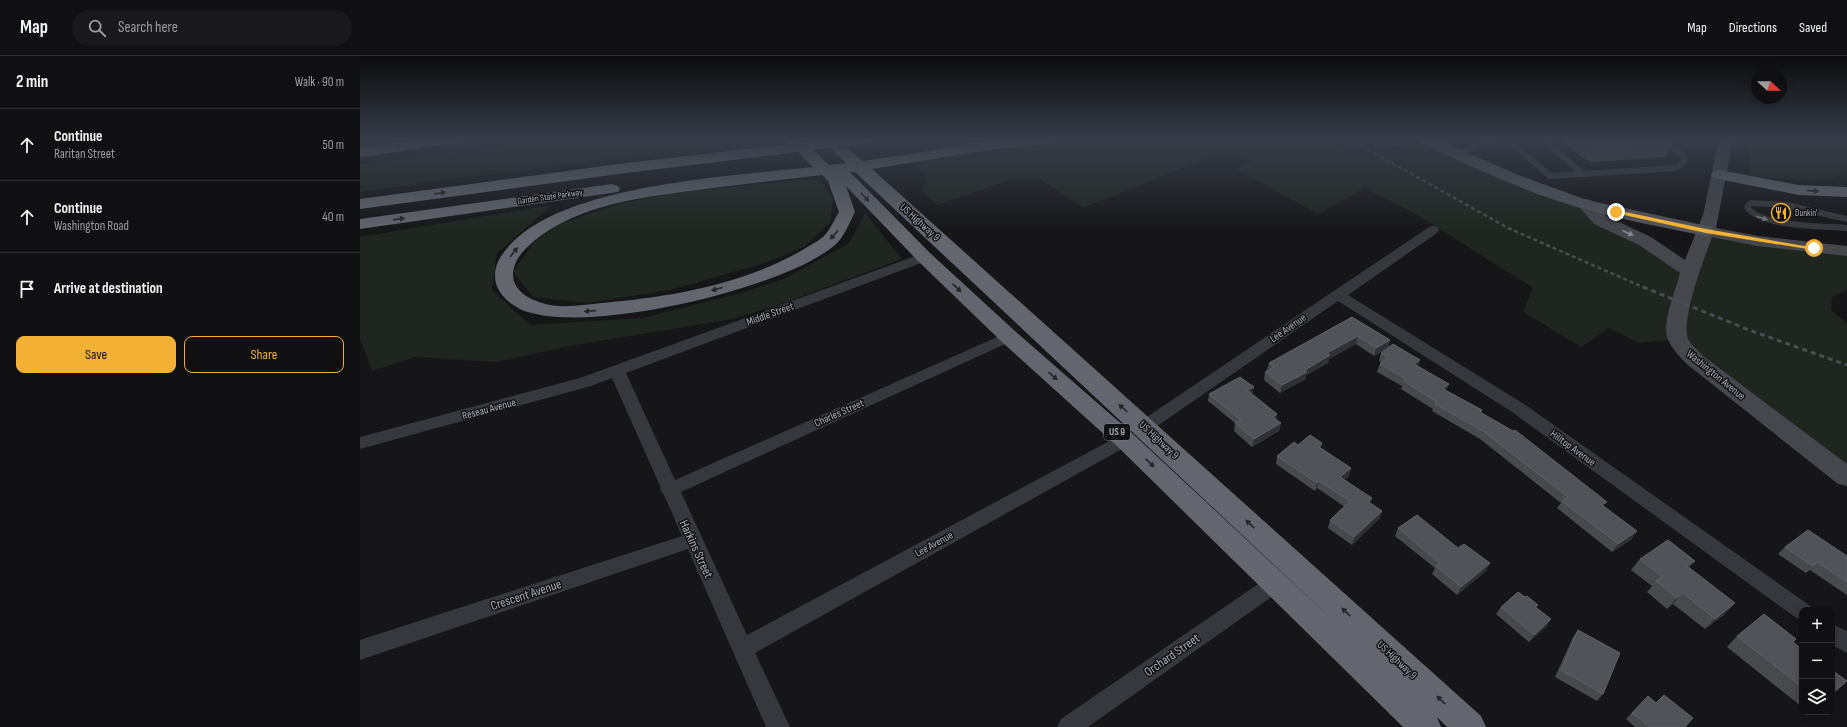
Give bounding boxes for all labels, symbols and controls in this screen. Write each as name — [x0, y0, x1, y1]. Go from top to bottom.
search box — [72, 10, 352, 46]
text: Map — [20, 16, 48, 39]
icon: search — [86, 17, 108, 39]
text: Search here — [118, 18, 178, 37]
text: Map — [1687, 19, 1707, 36]
text: Directions — [1729, 19, 1777, 36]
text: Saved — [1799, 19, 1827, 36]
north arrow — [1751, 68, 1787, 104]
text: 2 min — [16, 72, 48, 92]
text: Walk · 90 m — [295, 74, 344, 90]
text: Continue — [54, 127, 103, 146]
icon: ahead — [16, 134, 38, 156]
text: 50 m — [323, 137, 344, 153]
text: Raritan Street — [54, 146, 115, 162]
street label: Garden State Parkway — [517, 187, 584, 207]
one-way arrow — [1807, 188, 1819, 195]
one-way arrow — [434, 190, 446, 196]
one-way arrow — [860, 192, 870, 202]
text: Continue — [54, 199, 103, 218]
street label: US Highway 9 — [897, 201, 943, 244]
restaurant icon: Dunkin' — [1770, 202, 1792, 224]
route end — [1607, 203, 1625, 221]
icon: ahead — [16, 206, 38, 228]
place label: Dunkin' — [1795, 208, 1818, 219]
text: 40 m — [322, 209, 344, 225]
one-way arrow — [1756, 215, 1768, 221]
one-way arrow — [393, 216, 405, 222]
text: Washington Road — [54, 218, 129, 234]
one-way arrow — [1623, 230, 1634, 236]
one-way arrow — [830, 231, 839, 240]
route start — [1805, 239, 1823, 257]
one-way arrow — [510, 246, 519, 257]
icon: arrive — [16, 278, 38, 300]
text: Arrive at destination — [54, 279, 163, 298]
one-way arrow — [952, 283, 962, 293]
one-way arrow — [711, 287, 724, 293]
street label: Middle Street — [745, 299, 796, 329]
one-way arrow — [583, 308, 596, 315]
street label: Lee Avenue — [1267, 311, 1309, 345]
button: Save — [16, 336, 176, 373]
button: Share — [184, 336, 344, 373]
street label: Washington Avenue — [1684, 347, 1748, 403]
one-way arrow — [1048, 371, 1058, 380]
street label: Reseau Avenue — [461, 396, 517, 422]
street label: Charles Street — [812, 396, 866, 430]
one-way arrow — [1118, 403, 1129, 412]
street label: US Highway 9 — [1136, 418, 1182, 462]
road number: US 9 — [1104, 424, 1130, 440]
street label: Hilltop Avenue — [1548, 427, 1598, 469]
one-way arrow — [1145, 458, 1155, 468]
street label: Harkins Street — [676, 517, 716, 581]
one-way arrow — [1245, 519, 1255, 529]
street label: Lee Avenue — [913, 528, 955, 560]
street label: Crescent Avenue — [489, 576, 563, 614]
one-way arrow — [1341, 607, 1351, 617]
map controls — [1799, 607, 1835, 715]
button: + — [1799, 607, 1835, 643]
street label: Orchard Street — [1141, 630, 1203, 680]
street label: US Highway 9 — [1374, 638, 1420, 682]
button: − — [1799, 643, 1835, 679]
button: layers — [1799, 679, 1835, 715]
one-way arrow — [1436, 696, 1446, 705]

